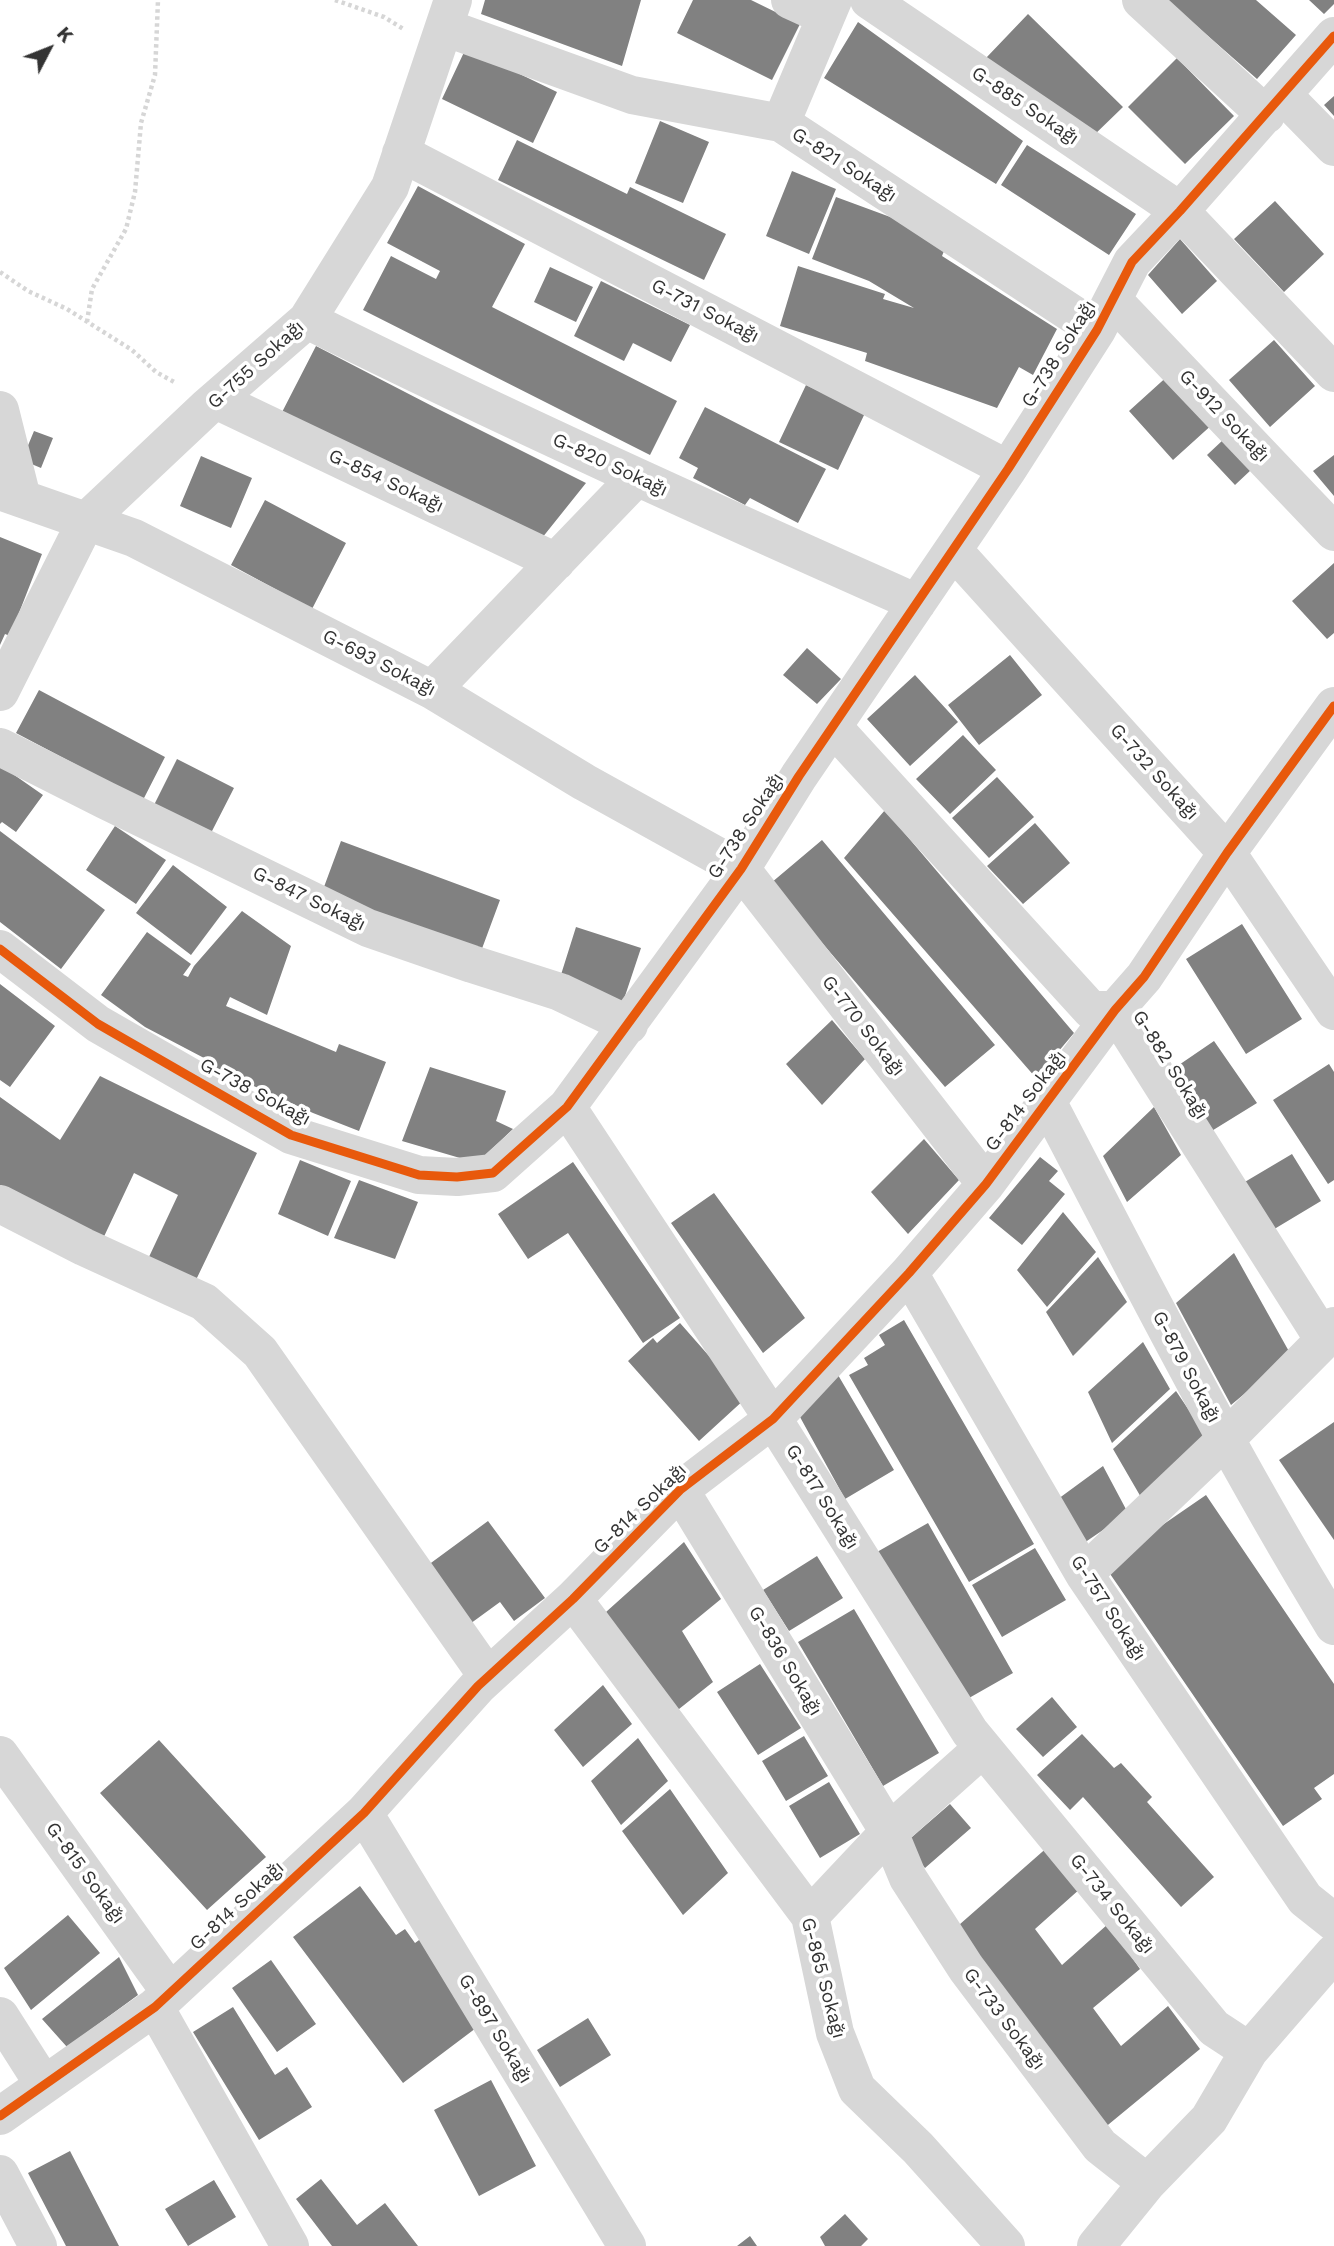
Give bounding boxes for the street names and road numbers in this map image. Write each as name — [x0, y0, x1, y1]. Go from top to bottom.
street label: G-885 Sokağı — [967, 62, 1083, 150]
street label: G-821 Sokağı — [787, 123, 901, 207]
street label: G-731 Sokağı — [647, 274, 763, 348]
street label: G-738 Sokağı — [1017, 296, 1101, 412]
street label: G-755 Sokağı — [203, 316, 309, 414]
street label: G-912 Sokağı — [1174, 365, 1274, 467]
street label: G-820 Sokağı — [549, 428, 671, 502]
street label: G-854 Sokağı — [325, 444, 447, 518]
street label: G-693 Sokağı — [319, 625, 439, 701]
street label: G-732 Sokağı — [1105, 719, 1203, 825]
street label: G-738 Sokağı — [703, 768, 789, 884]
street label: G-847 Sokağı — [249, 862, 369, 936]
street label: G-770 Sokağı — [817, 971, 909, 1081]
street label: G-882 Sokağı — [1127, 1006, 1213, 1124]
street label: G-814 Sokağı — [981, 1046, 1071, 1156]
street label: G-738 Sokağı — [196, 1053, 314, 1131]
street label: G-879 Sokağı — [1147, 1307, 1225, 1427]
street label: G-817 Sokağı — [781, 1440, 863, 1554]
street label: G-814 Sokağı — [589, 1459, 691, 1559]
street label: G-757 Sokağı — [1065, 1551, 1151, 1665]
street label: G-836 Sokağı — [743, 1602, 827, 1720]
street label: G-815 Sokağı — [40, 1818, 130, 1928]
street label: G-734 Sokağı — [1065, 1849, 1159, 1959]
street label: G-814 Sokağı — [185, 1856, 289, 1956]
street label: G-865 Sokağı — [796, 1915, 850, 2041]
street label: G-733 Sokağı — [958, 1964, 1050, 2074]
street label: G-897 Sokağı — [453, 1970, 537, 2088]

